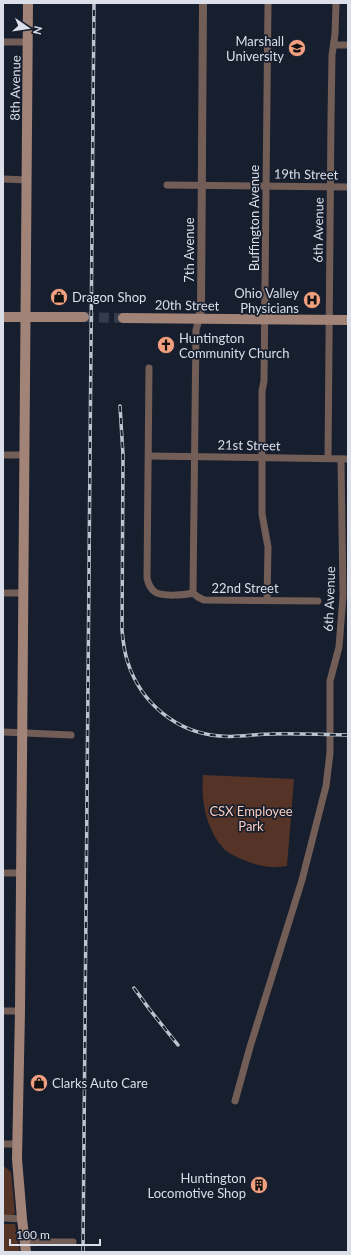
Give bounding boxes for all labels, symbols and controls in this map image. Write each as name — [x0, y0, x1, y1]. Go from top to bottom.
north arrow — [8, 8, 48, 48]
text: N — [31, 25, 46, 36]
place label: Marshall University — [226, 33, 284, 64]
school or university icon: Marshall University — [287, 38, 307, 58]
street label: 8th Avenue — [6, 55, 24, 121]
street label: Buffington Avenue — [246, 165, 262, 271]
street label: 19th Street — [274, 165, 339, 183]
street label: 6th Avenue — [309, 197, 327, 263]
street label: 7th Avenue — [181, 217, 197, 283]
place label: Ohio Valley Physicians — [234, 285, 299, 316]
shop icon: Dragon Shop — [49, 287, 69, 307]
place label: Dragon Shop — [72, 289, 146, 305]
hospital icon: Ohio Valley Physicians — [302, 290, 322, 310]
street label: 20th Street — [155, 296, 220, 314]
place label: Huntington Community Church — [179, 330, 289, 361]
church icon: Huntington Community Church — [156, 335, 176, 355]
street label: 21st Street — [217, 436, 281, 454]
street label: 6th Avenue — [320, 566, 338, 632]
street label: 22nd Street — [211, 580, 279, 596]
park label: CSX Employee Park — [209, 803, 293, 834]
shop icon: Clarks Auto Care — [29, 1073, 49, 1093]
place label: Clarks Auto Care — [52, 1075, 148, 1091]
place label: Huntington Locomotive Shop — [147, 1170, 246, 1201]
building icon: Huntington Locomotive Shop — [249, 1175, 269, 1195]
scale bar — [10, 1221, 100, 1247]
text: 100 m — [16, 1227, 50, 1242]

